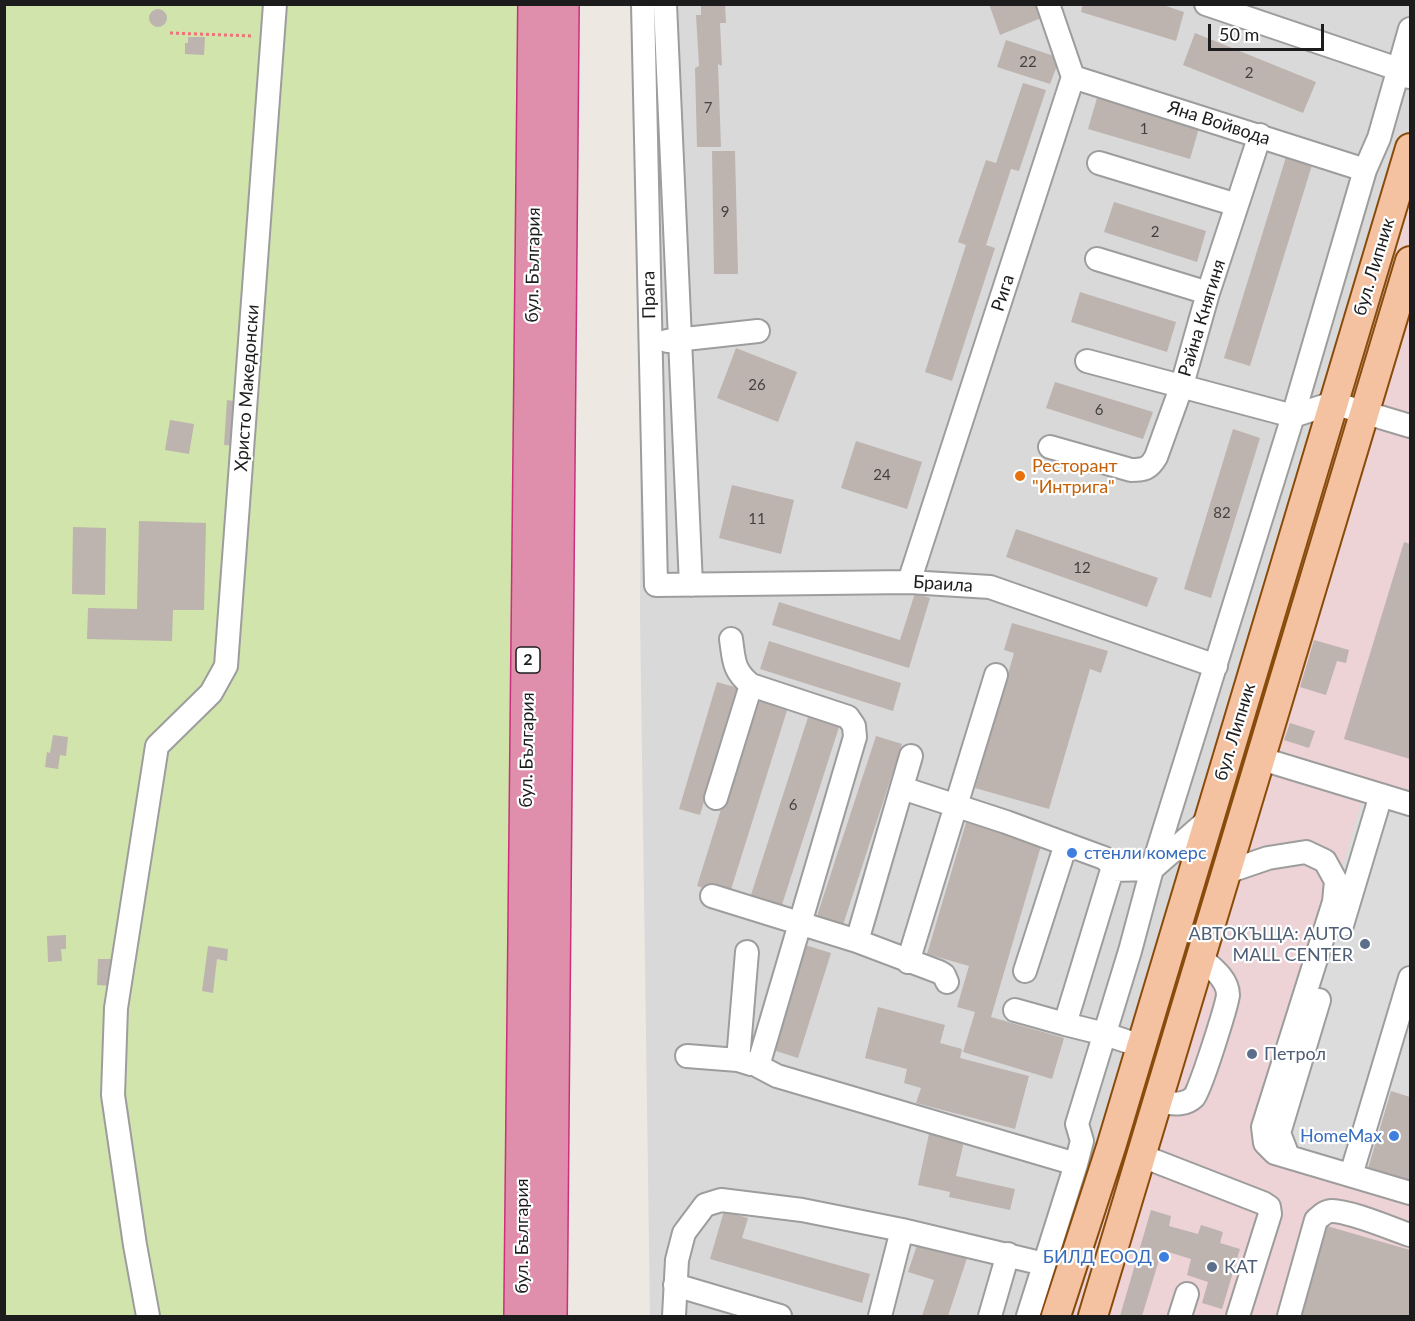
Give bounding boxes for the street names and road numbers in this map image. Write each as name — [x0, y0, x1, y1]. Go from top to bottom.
street label: Яна Войвода — [1165, 96, 1273, 150]
street label: бул. България — [521, 207, 545, 323]
street label: бул. Липник — [1349, 215, 1399, 319]
street label: Райна Княгиня — [1174, 257, 1230, 379]
street label: Прага — [638, 271, 660, 319]
street label: Рига — [987, 272, 1019, 314]
street label: Христо Македонски — [230, 304, 264, 472]
street label: Браила — [912, 571, 974, 597]
road number: 2 — [516, 647, 540, 673]
street label: бул. Липник — [1210, 680, 1260, 784]
street label: бул. България — [515, 692, 539, 808]
street label: бул. България — [511, 1178, 533, 1294]

